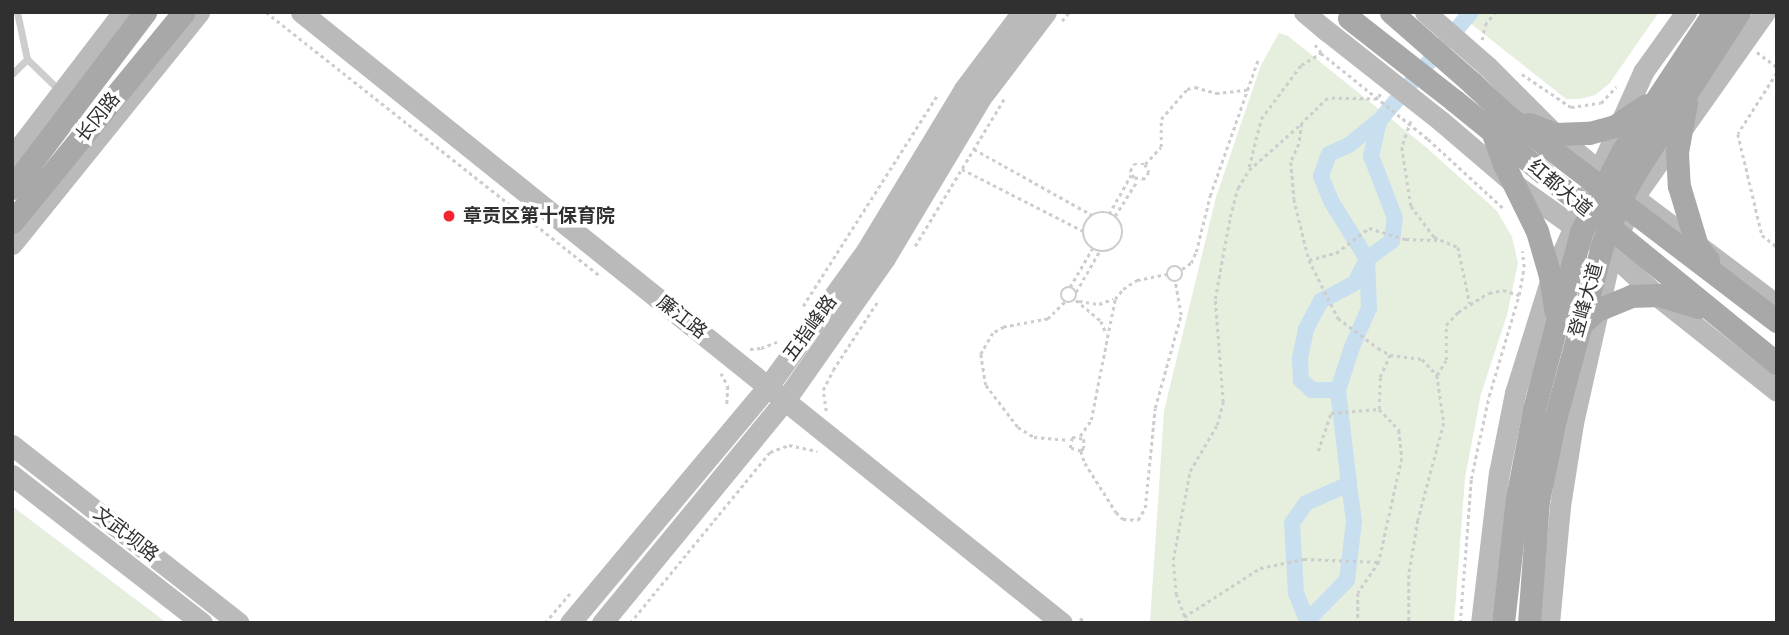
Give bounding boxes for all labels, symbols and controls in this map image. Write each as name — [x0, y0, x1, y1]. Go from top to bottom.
street label: 长冈路 — [71, 88, 125, 146]
street label: 红都大道 — [1524, 155, 1596, 221]
place label: 章贡区第十保育院 — [463, 205, 615, 227]
marker: 章贡区第十保育院 — [441, 208, 457, 224]
street label: 登峰大道 — [1565, 260, 1607, 340]
street label: 廉江路 — [653, 290, 711, 344]
street label: 五指峰路 — [778, 291, 842, 365]
street label: 文武坝路 — [89, 502, 163, 566]

